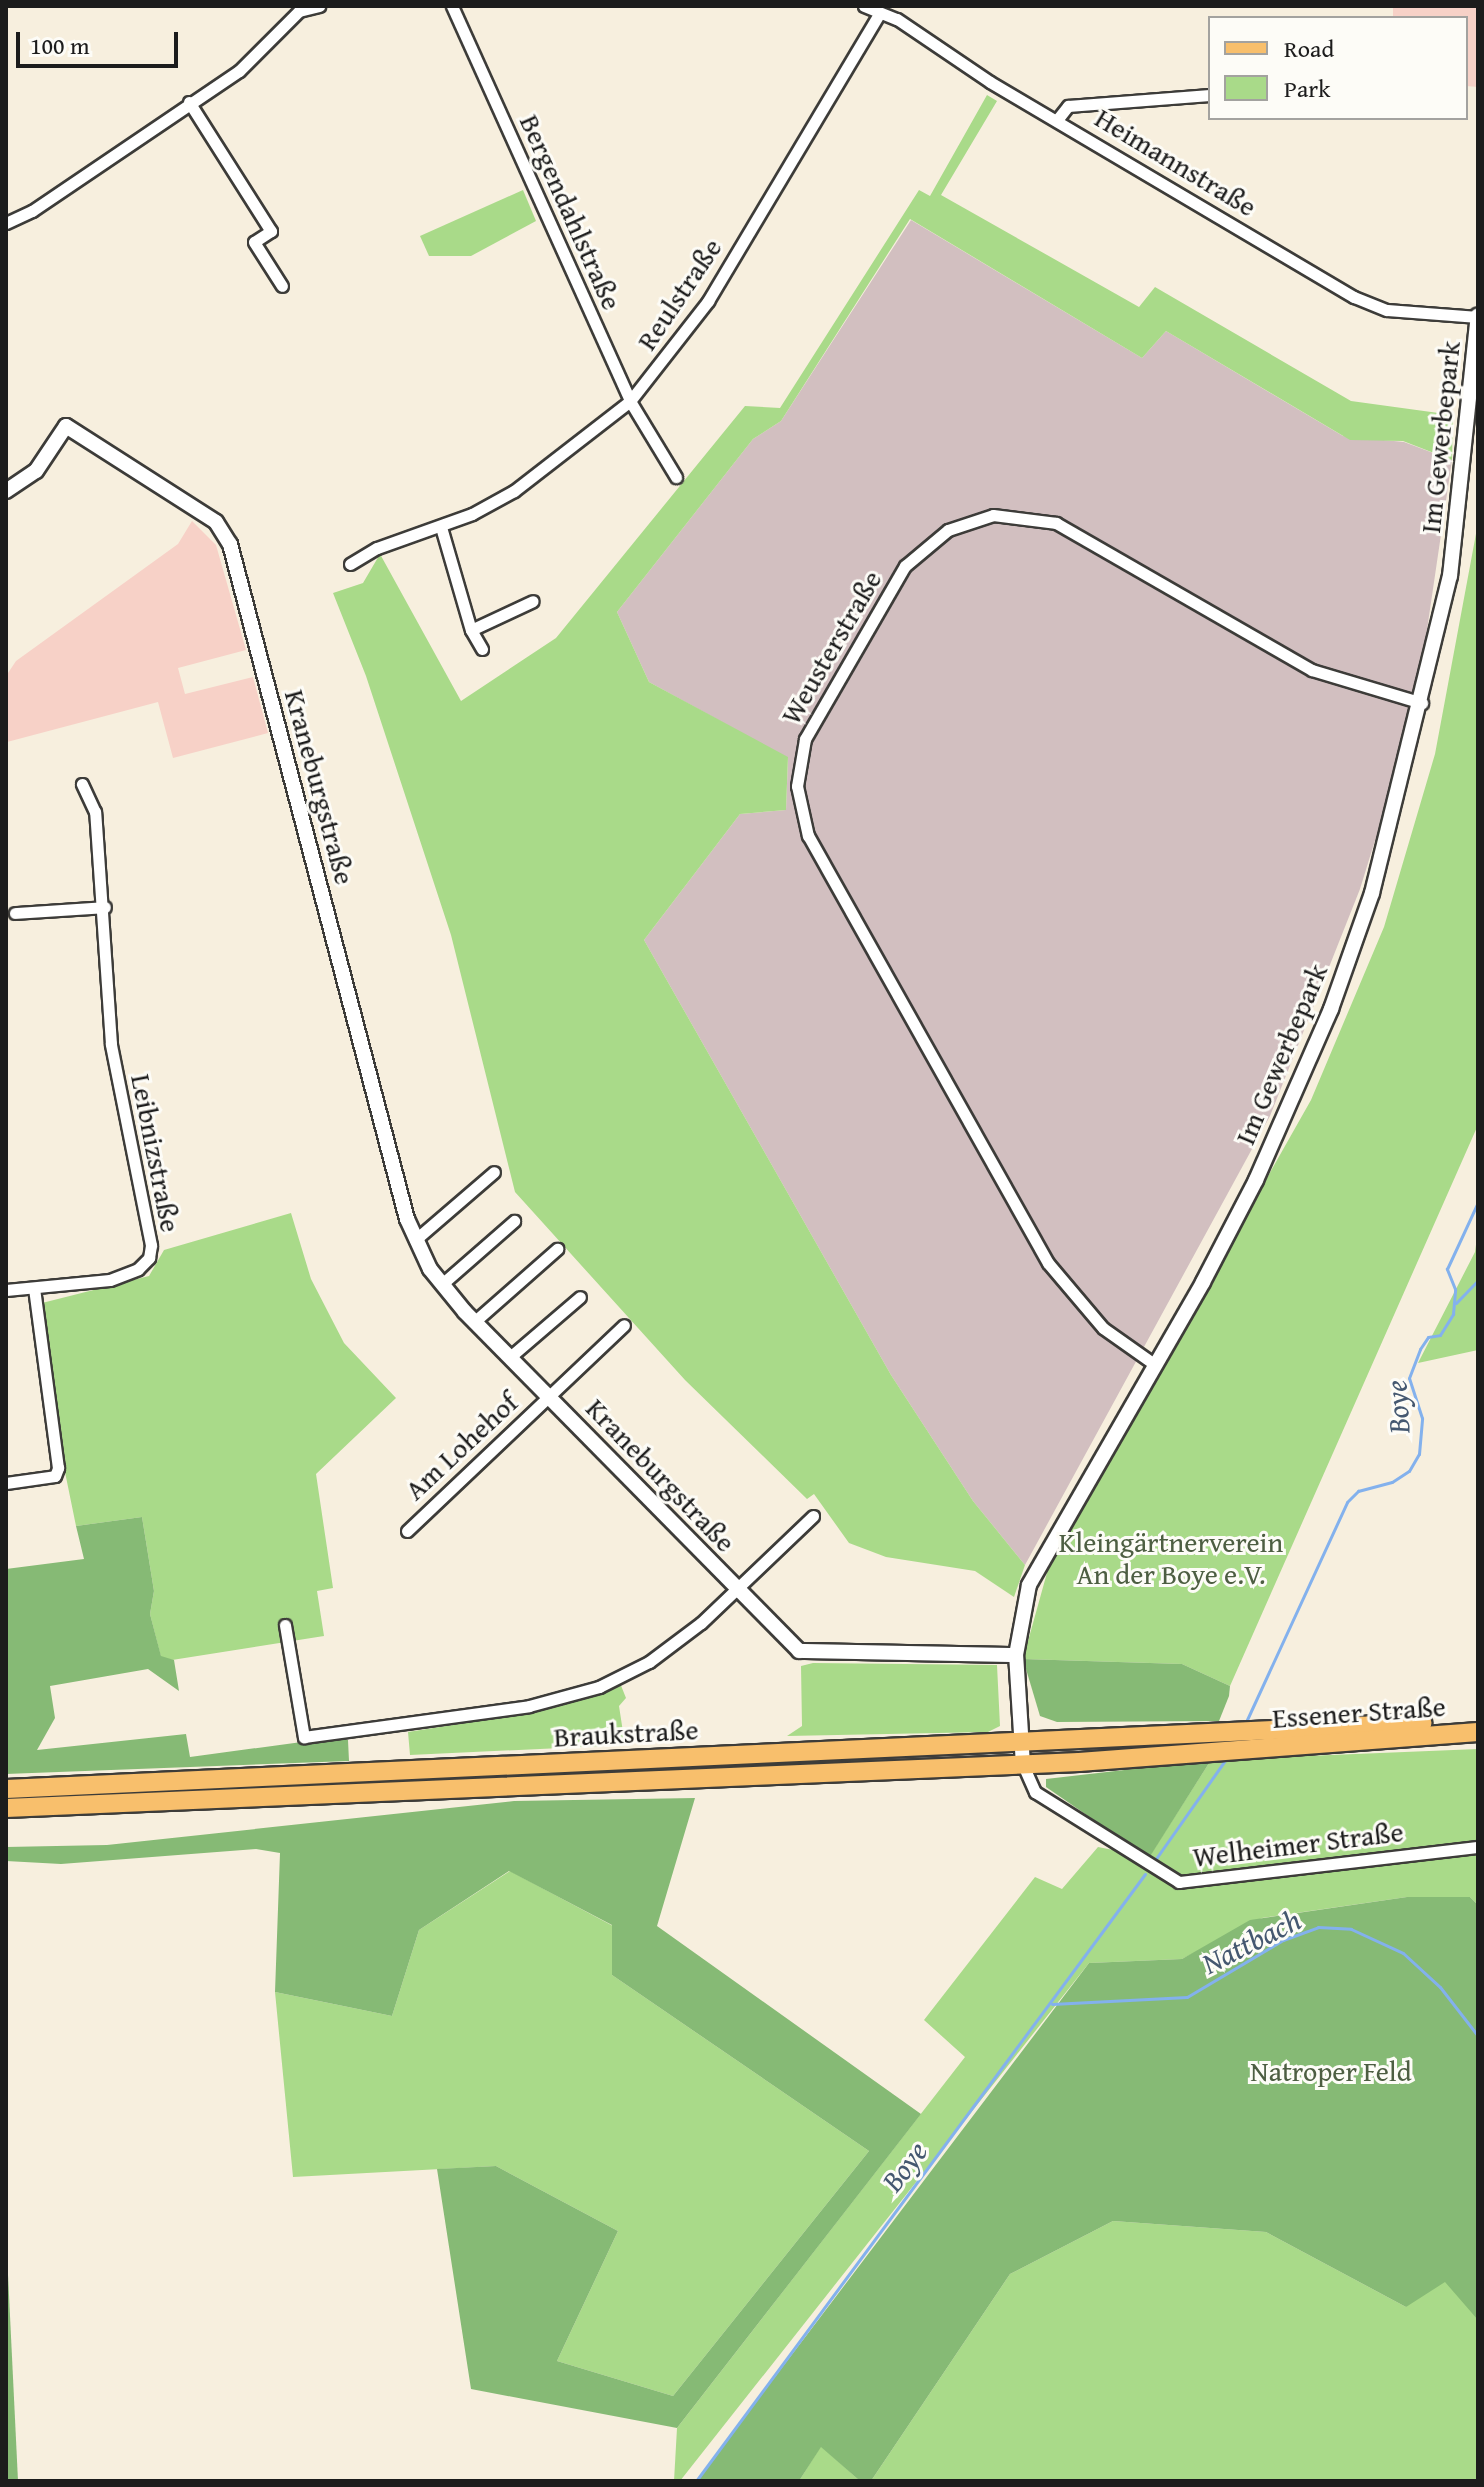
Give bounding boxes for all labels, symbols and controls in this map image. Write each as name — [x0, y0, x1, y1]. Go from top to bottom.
scale bar — [20, 16, 182, 66]
legend — [1208, 16, 1468, 120]
text: 100 m — [30, 28, 90, 63]
text: Road — [1284, 31, 1334, 66]
text: Park — [1284, 71, 1330, 106]
street label: Heimannstraße — [1089, 101, 1263, 223]
street label: Bergendahlstraße — [513, 109, 629, 315]
street label: Reulstraße — [629, 232, 729, 356]
street label: Im Gewerbepark — [1413, 339, 1467, 535]
street label: Weusterstraße — [774, 564, 888, 730]
street label: Kraneburgstraße — [278, 686, 362, 888]
street label: Im Gewerbepark — [1228, 959, 1334, 1149]
street label: Leibnizstraße — [124, 1071, 188, 1235]
water label: Boye — [1377, 1379, 1417, 1435]
street label: Am Lohehof — [398, 1385, 524, 1507]
street label: Kraneburgstraße — [579, 1391, 743, 1559]
park label: Kleingärtnerverein An der Boye e.V. — [1059, 1525, 1283, 1591]
street label: Essener Straße — [1271, 1689, 1447, 1735]
street label: Braukstraße — [553, 1712, 699, 1754]
street label: Welheimer Straße — [1191, 1814, 1405, 1874]
water label: Nattbach — [1196, 1901, 1306, 1981]
park label: Natroper Feld — [1250, 2054, 1412, 2088]
water label: Boye — [874, 2134, 934, 2198]

